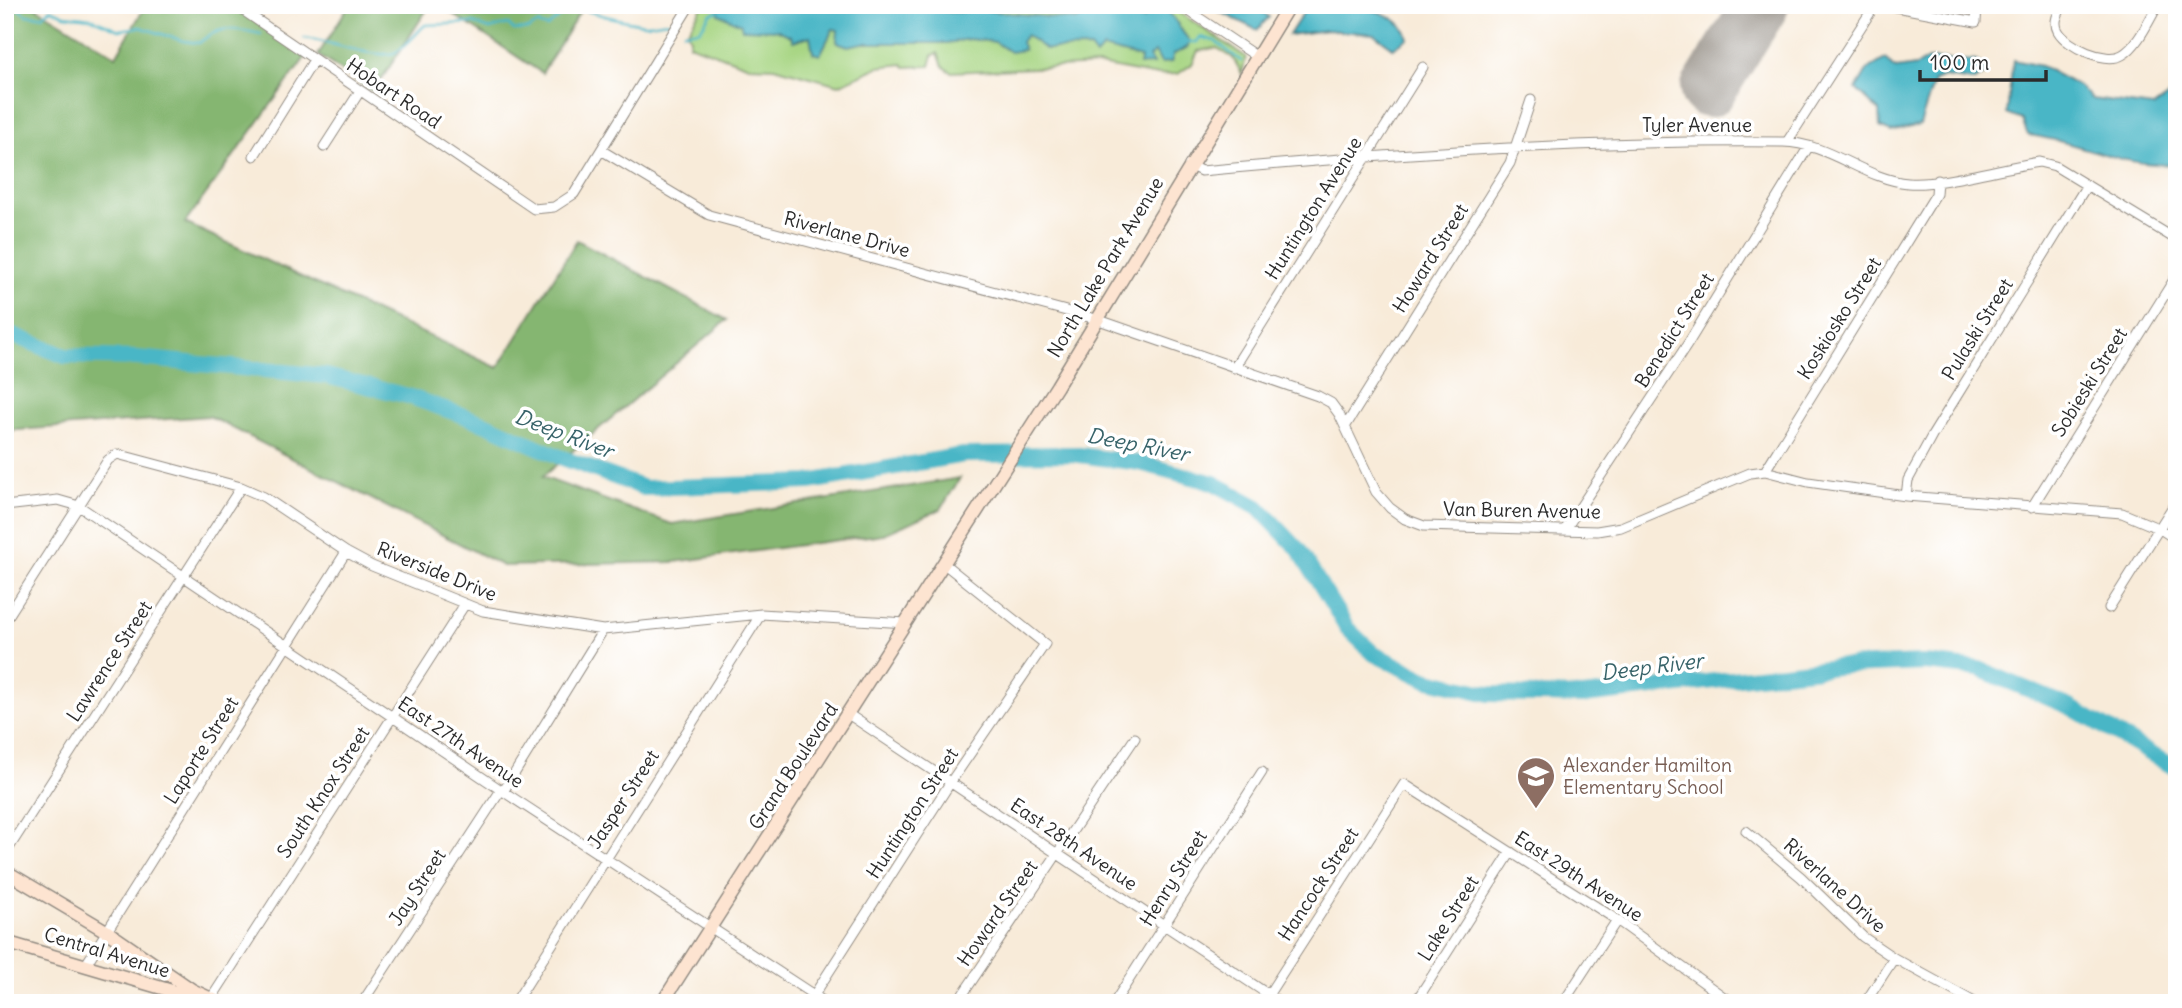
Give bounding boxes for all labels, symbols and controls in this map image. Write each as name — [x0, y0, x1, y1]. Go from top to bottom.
scale bar — [1920, 38, 2046, 82]
text: 100 m — [1930, 49, 1989, 76]
street label: Hobart Road — [342, 53, 446, 133]
street label: Tyler Avenue — [1642, 113, 1752, 137]
street label: Huntington Avenue — [1259, 132, 1367, 284]
street label: North Lake Park Avenue — [1042, 172, 1168, 362]
street label: Howard Street — [1387, 199, 1473, 317]
street label: Riverlane Drive — [781, 206, 913, 262]
street label: Koskiosko Street — [1792, 252, 1886, 384]
street label: Benedict Street — [1629, 268, 1719, 392]
street label: Pulaski Street — [1936, 274, 2018, 384]
street label: Sobieski Street — [2046, 323, 2132, 441]
water label: Deep River — [511, 403, 619, 465]
water label: Deep River — [1085, 421, 1193, 468]
street label: Van Buren Avenue — [1443, 497, 1601, 523]
street label: Riverside Drive — [374, 536, 500, 606]
street label: Lawrence Street — [61, 596, 157, 726]
water label: Deep River — [1599, 647, 1707, 686]
street label: East 27th Avenue — [394, 691, 528, 793]
street label: Laporte Street — [159, 692, 243, 808]
street label: Grand Boulevard — [743, 698, 843, 834]
street label: South Knox Street — [272, 722, 374, 862]
street label: Huntington Street — [861, 743, 963, 883]
street label: Jasper Street — [582, 745, 664, 853]
place label: Alexander Hamilton Elementary School — [1563, 753, 1732, 799]
school or university icon: Alexander Hamilton Elementary School — [1515, 755, 1557, 810]
street label: East 28th Avenue — [1006, 793, 1142, 895]
street label: Hancock Street — [1272, 823, 1364, 945]
street label: Henry Street — [1134, 826, 1212, 930]
street label: East 29th Avenue — [1510, 826, 1648, 926]
street label: Riverlane Drive — [1779, 833, 1891, 937]
street label: Jay Street — [383, 844, 451, 930]
street label: Howard Street — [952, 855, 1042, 971]
street label: Lake Street — [1412, 871, 1484, 965]
street label: Central Avenue — [41, 921, 173, 983]

